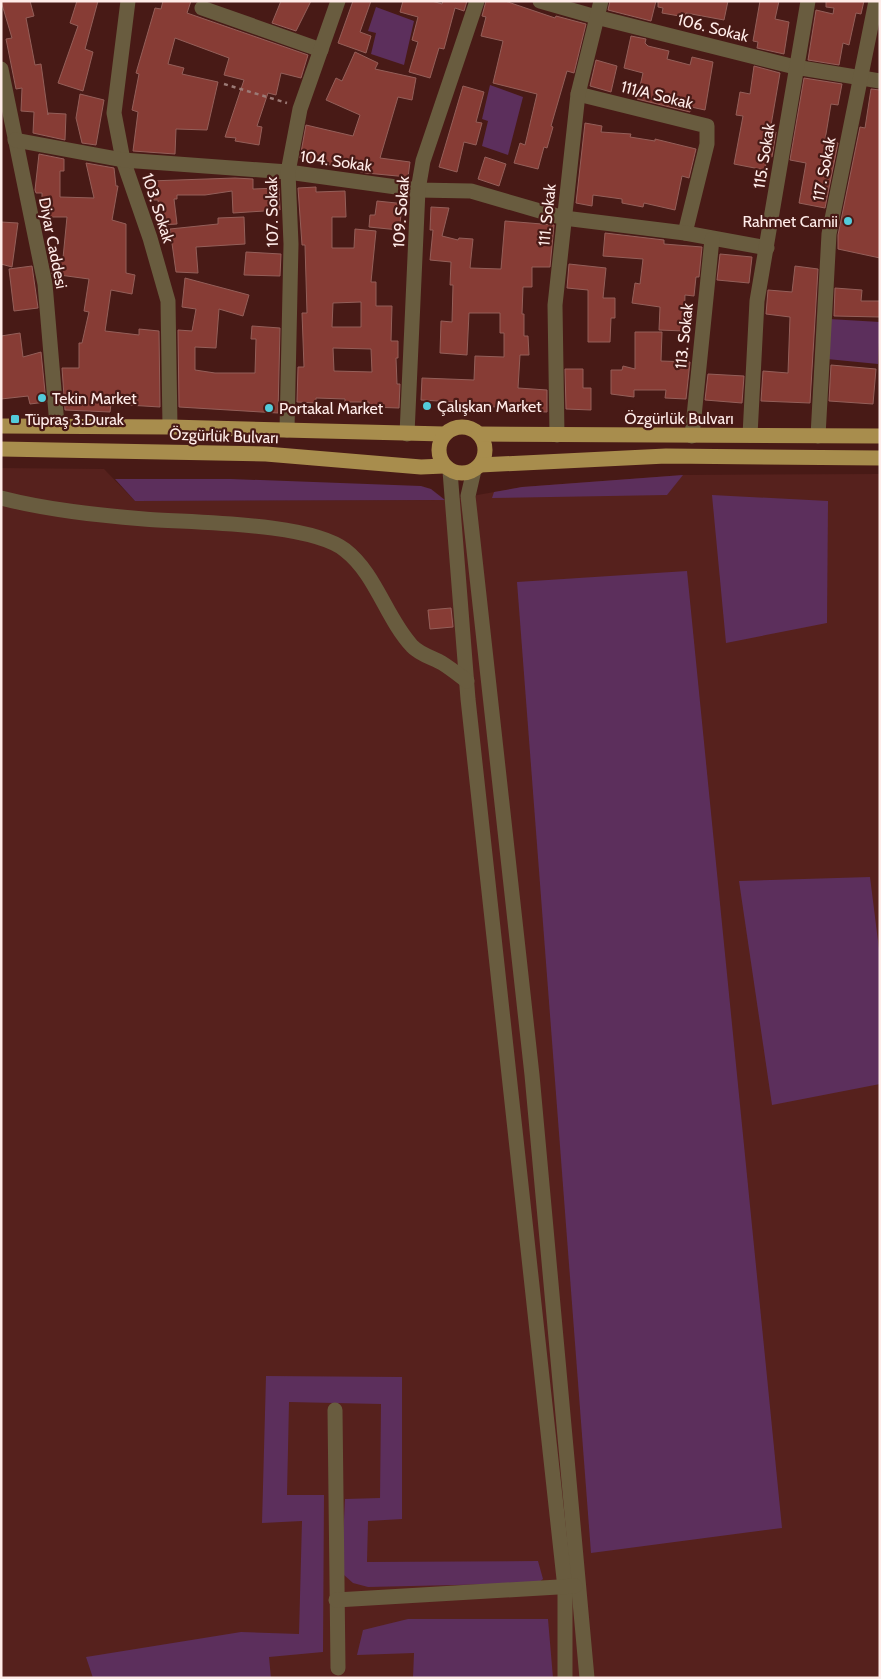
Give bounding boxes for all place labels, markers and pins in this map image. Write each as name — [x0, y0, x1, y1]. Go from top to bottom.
place label: Rahmet Camii — [743, 212, 838, 231]
marker: Rahmet Camii — [842, 215, 854, 227]
place label: Tekin Market — [52, 389, 137, 408]
marker: Tekin Market — [36, 392, 48, 404]
place label: Çalışkan Market — [437, 397, 542, 416]
place label: Portakal Market — [279, 399, 384, 418]
marker: Çalışkan Market — [421, 400, 433, 412]
marker: Portakal Market — [263, 402, 275, 414]
place label: Tüpraş 3.Durak — [25, 410, 125, 429]
marker: Tüpraş 3.Durak — [9, 413, 21, 425]

